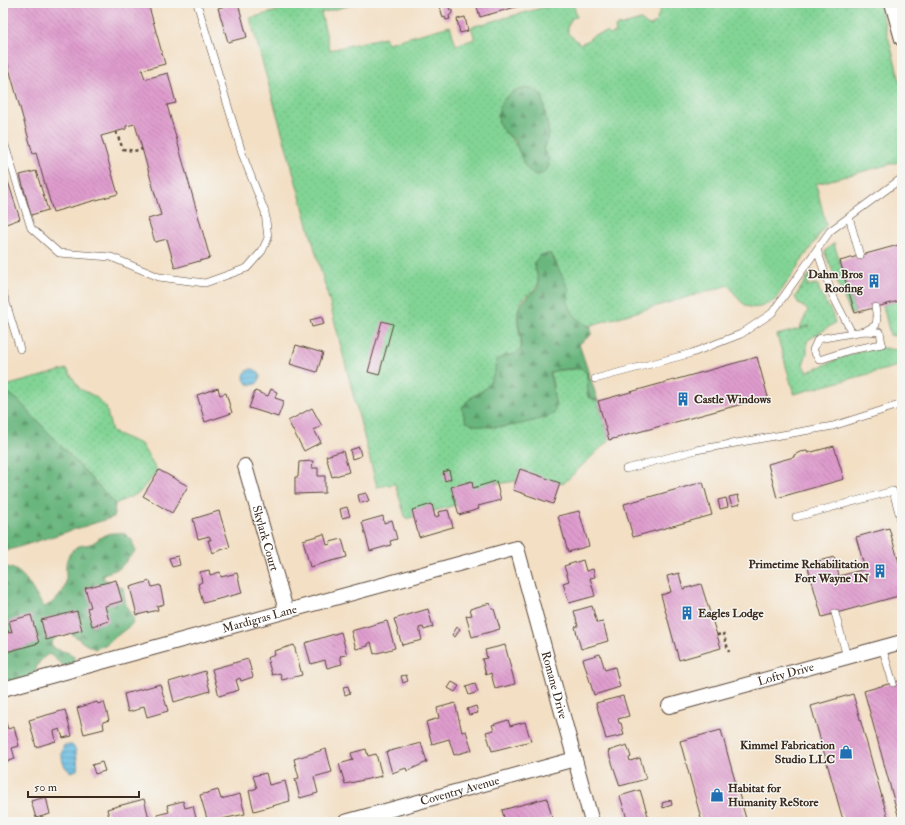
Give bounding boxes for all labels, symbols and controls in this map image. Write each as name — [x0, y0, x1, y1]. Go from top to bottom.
place label: Dahm Bros Roofing — [808, 267, 864, 296]
building icon: Dahm Bros Roofing — [866, 273, 882, 289]
building icon: Castle Windows — [675, 391, 691, 407]
place label: Castle Windows — [694, 392, 771, 407]
street label: Skylark Court — [249, 504, 282, 573]
place label: Primetime Rehabilitation Fort Wayne IN — [748, 557, 870, 586]
building icon: Primetime Rehabilitation Fort Wayne IN — [872, 563, 888, 579]
street label: Mardigras Lane — [220, 601, 299, 636]
building icon: Eagles Lodge — [679, 605, 695, 621]
place label: Eagles Lodge — [698, 606, 765, 621]
street label: Romane Drive — [538, 649, 571, 721]
street label: Lofty Drive — [756, 659, 815, 689]
place label: Kimmel Fabrication Studio LLC — [740, 738, 836, 767]
shop icon: Kimmel Fabrication Studio LLC — [838, 744, 854, 760]
scale bar — [28, 773, 139, 799]
street label: Coventry Avenue — [418, 773, 501, 809]
text: 50 m — [34, 780, 58, 795]
place label: Habitat for Humanity ReStore — [728, 781, 819, 810]
shop icon: Habitat for Humanity ReStore — [709, 787, 725, 803]

